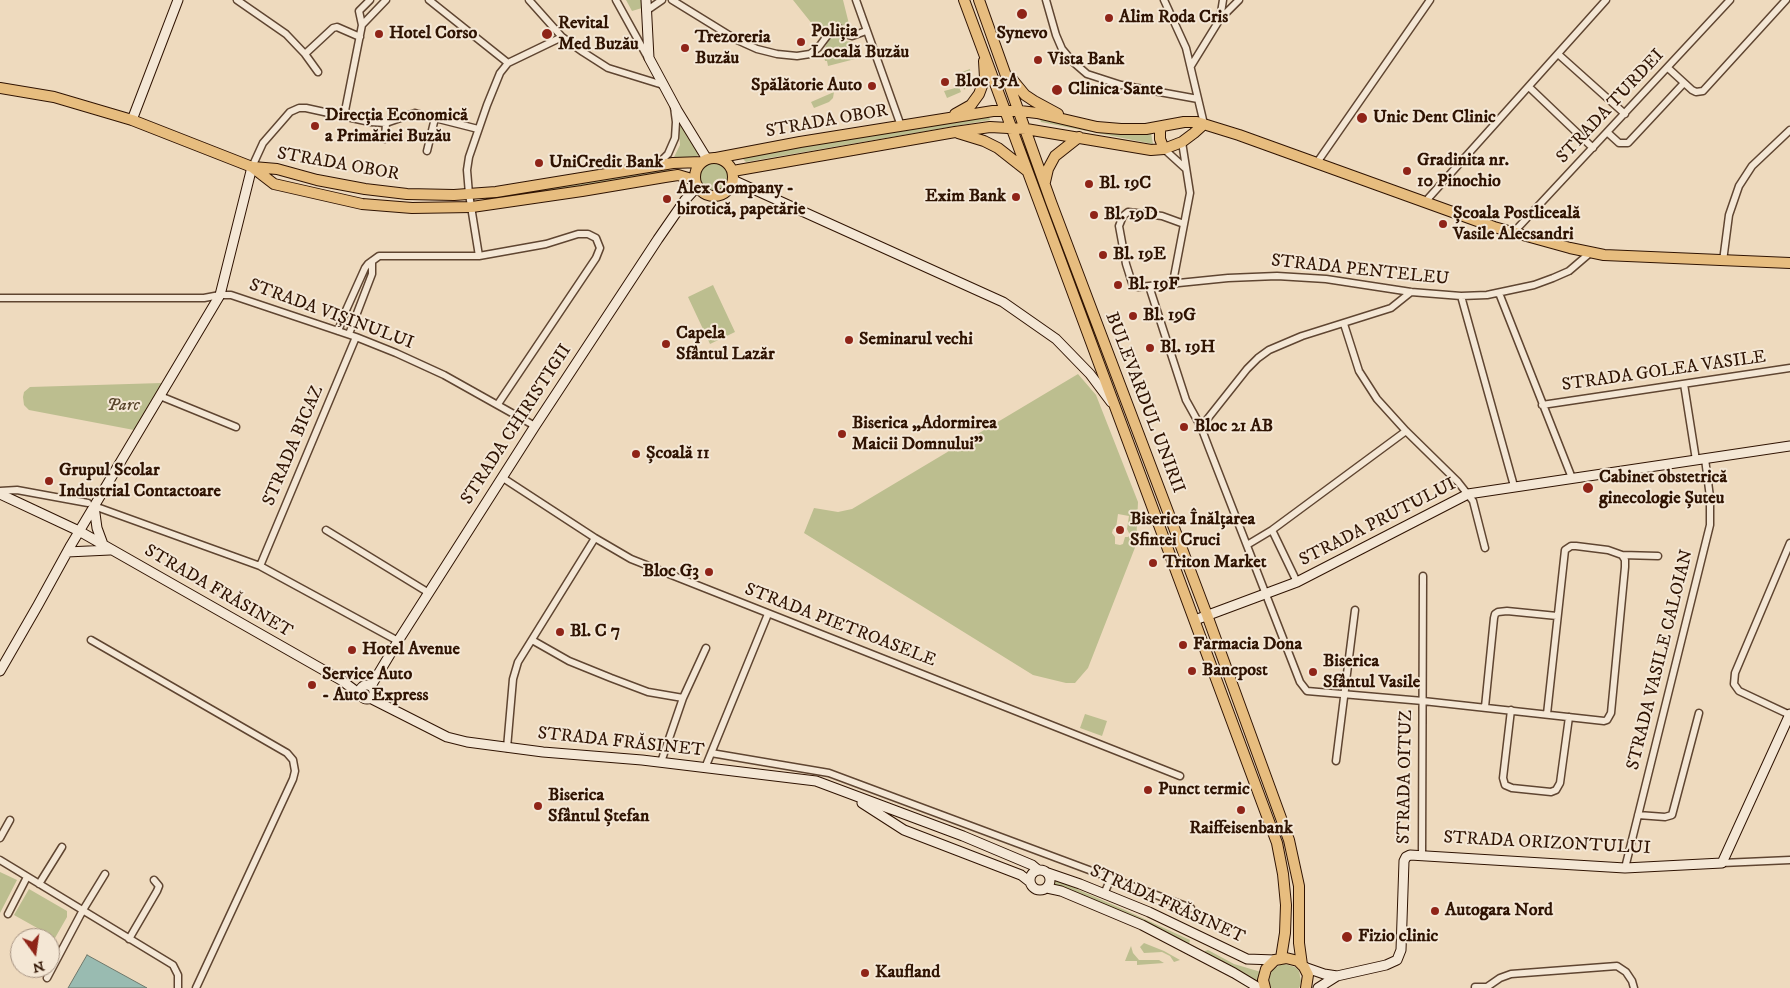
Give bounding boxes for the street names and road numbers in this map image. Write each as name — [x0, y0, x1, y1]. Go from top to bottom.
street label: STRADA TURDEI — [1553, 46, 1669, 168]
street label: STRADA OBOR — [764, 101, 890, 143]
street label: STRADA OBOR — [275, 144, 401, 186]
street label: STRADA PENTELEU — [1270, 251, 1450, 291]
street label: STRADA VIȘINULUI — [246, 275, 416, 355]
street label: BULEVARDUL UNIRII — [1100, 309, 1188, 497]
street label: STRADA CHIRISTIGII — [457, 341, 577, 509]
street label: STRADA GOLEA VASILE — [1561, 347, 1767, 397]
street label: STRADA BICAZ — [259, 383, 329, 509]
street label: STRADA PRUTULUI — [1296, 474, 1460, 572]
street label: STRADA FRĂSINET — [140, 541, 296, 643]
street label: STRADA VASILE CALOIAN — [1623, 548, 1699, 772]
street label: STRADA PIETROASELE — [741, 580, 939, 672]
street label: STRADA OITUZ — [1394, 710, 1418, 844]
street label: STRADA FRĂSINET — [537, 724, 705, 762]
street label: STRADA ORIZONTULUI — [1443, 828, 1651, 860]
street label: STRADA FRĂSINET — [1086, 861, 1248, 949]

